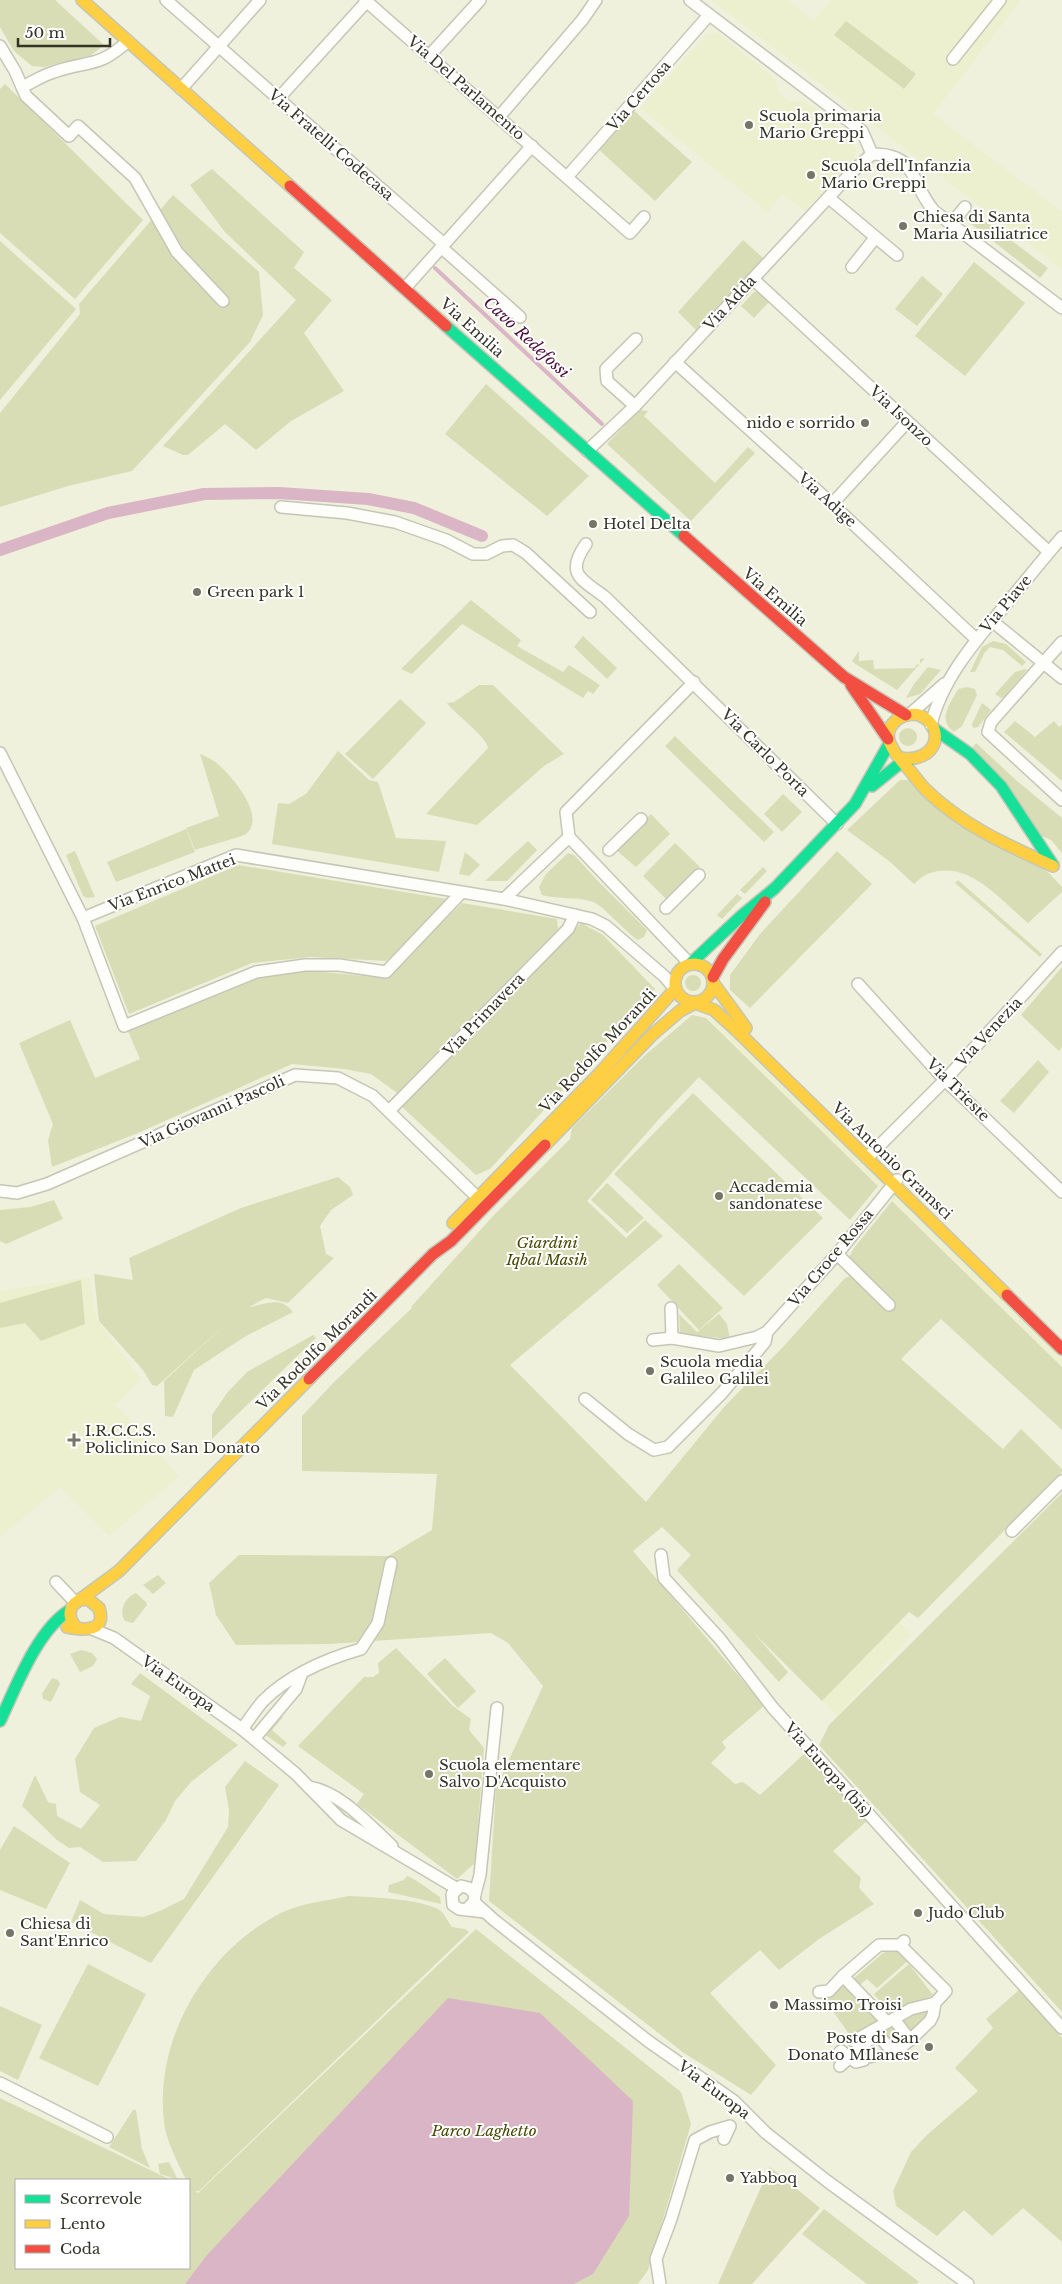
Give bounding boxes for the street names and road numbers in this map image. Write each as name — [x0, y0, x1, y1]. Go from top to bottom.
street label: Via Del Parlamento — [403, 31, 529, 144]
street label: Via Certosa — [602, 56, 675, 136]
street label: Via Fratelli Codecasa — [264, 84, 398, 205]
street label: Via Adda — [699, 271, 760, 335]
street label: Via Emilia — [436, 293, 509, 362]
street label: Via Isonzo — [865, 381, 937, 450]
street label: Via Adige — [793, 468, 861, 531]
street label: Via Emilia — [738, 563, 812, 630]
street label: Via Piave — [975, 571, 1035, 637]
street label: Via Carlo Porta — [717, 704, 814, 801]
street label: Via Enrico Mattei — [105, 850, 238, 916]
street label: Via Primavera — [438, 968, 529, 1061]
street label: Via Rodolfo Morandi — [535, 985, 660, 1117]
street label: Via Venezia — [951, 992, 1026, 1071]
street label: Via Trieste — [922, 1053, 994, 1125]
street label: Via Giovanni Pascoli — [135, 1071, 288, 1153]
street label: Via Antonio Gramsci — [827, 1097, 957, 1223]
street label: Via Croce Rossa — [783, 1204, 878, 1311]
street label: Via Rodolfo Morandi — [252, 1286, 381, 1414]
street label: Via Europa — [137, 1651, 219, 1716]
street label: Via Europa (bis) — [780, 1718, 876, 1821]
street label: Via Europa — [674, 2056, 755, 2123]

